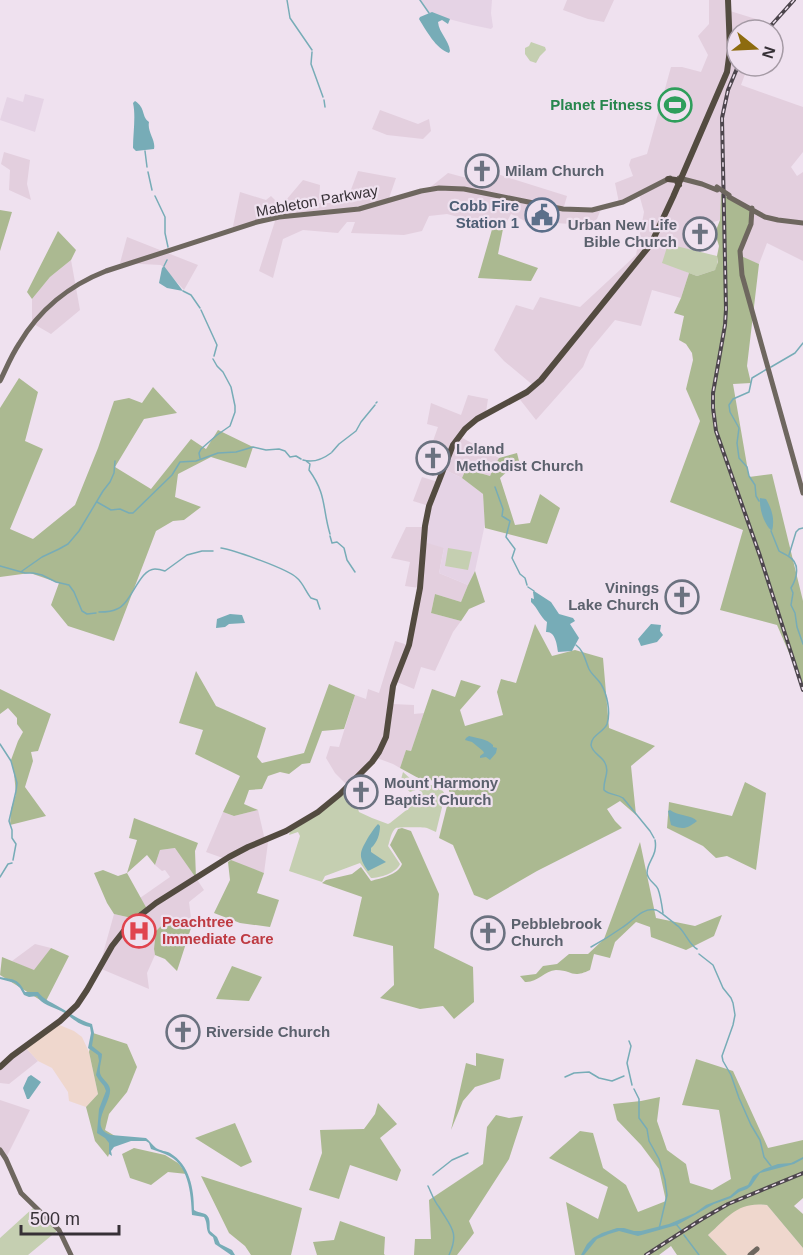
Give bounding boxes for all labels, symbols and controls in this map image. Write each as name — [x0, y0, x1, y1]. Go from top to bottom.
north arrow — [725, 18, 785, 78]
text: N — [759, 44, 779, 61]
sports icon: Planet Fitness — [657, 87, 693, 123]
place label: Planet Fitness — [550, 96, 652, 113]
church icon: Milam Church — [464, 153, 500, 189]
place label: Milam Church — [505, 162, 604, 179]
street label: Mableton Parkway — [255, 181, 380, 220]
place label: Cobb Fire Station 1 — [449, 197, 519, 231]
public building icon: Cobb Fire Station 1 — [524, 197, 560, 233]
place label: Urban New Life Bible Church — [568, 216, 677, 250]
church icon: Urban New Life Bible Church — [682, 216, 718, 252]
church icon: Leland Methodist Church — [415, 440, 451, 476]
place label: Leland Methodist Church — [456, 440, 584, 474]
place label: Vinings Lake Church — [568, 579, 659, 613]
church icon: Vinings Lake Church — [664, 579, 700, 615]
church icon: Mount Harmony Baptist Church — [343, 774, 379, 810]
place label: Mount Harmony Baptist Church — [384, 774, 499, 808]
hospital icon: Peachtree Immediate Care — [121, 913, 157, 949]
place label: Peachtree Immediate Care — [162, 913, 274, 947]
church icon: Pebblebrook Church — [470, 915, 506, 951]
place label: Pebblebrook Church — [511, 915, 603, 949]
church icon: Riverside Church — [165, 1014, 201, 1050]
place label: Riverside Church — [206, 1023, 330, 1040]
scale bar — [21, 1198, 118, 1236]
text: 500 m — [30, 1209, 80, 1229]

